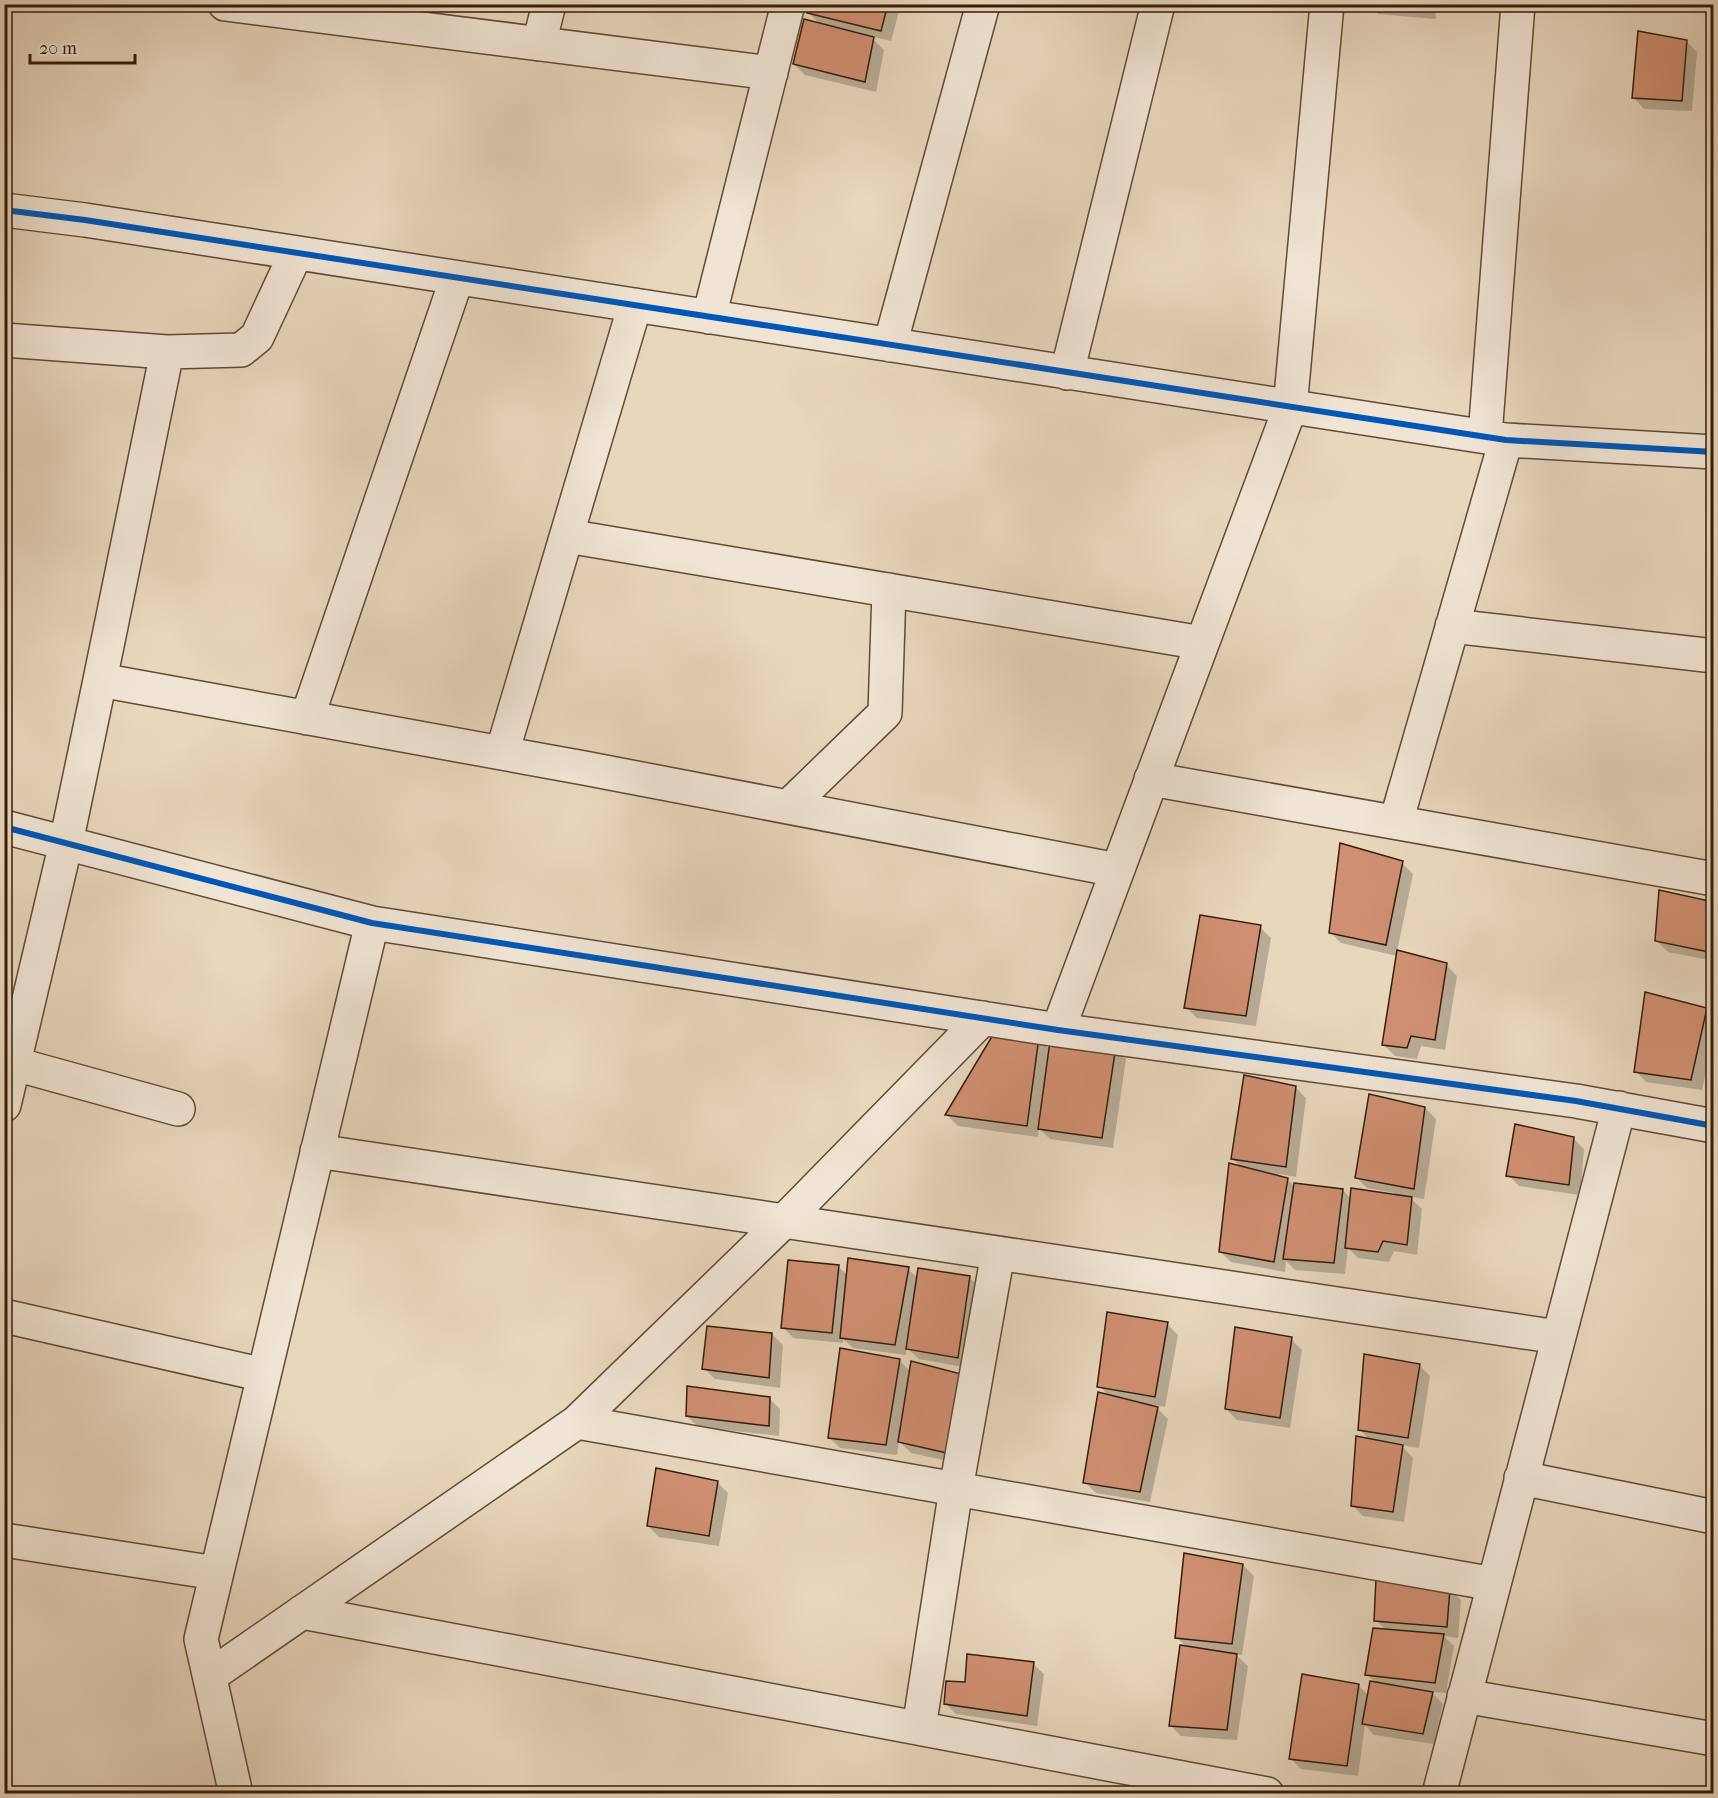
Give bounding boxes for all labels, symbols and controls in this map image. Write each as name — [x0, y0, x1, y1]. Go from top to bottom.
scale bar — [30, 27, 135, 65]
text: 20 m — [39, 38, 77, 59]

